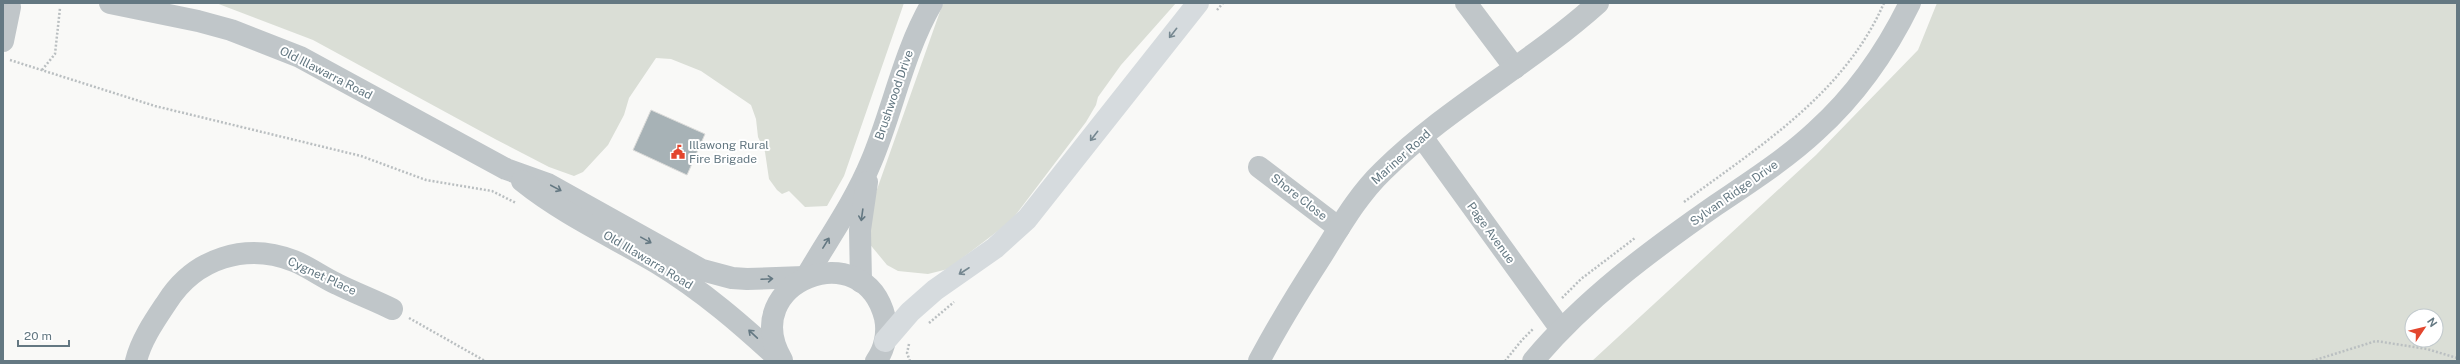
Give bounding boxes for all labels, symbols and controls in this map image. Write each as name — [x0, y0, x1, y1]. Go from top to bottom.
one-way arrow — [1168, 27, 1177, 38]
street label: Old Illawarra Road — [277, 44, 375, 102]
street label: Brushwood Drive — [872, 48, 916, 142]
street label: Mariner Road — [1369, 127, 1433, 187]
one-way arrow — [1089, 130, 1098, 141]
place label: Illawong Rural Fire Brigade — [689, 138, 769, 166]
public building icon: Illawong Rural Fire Brigade — [670, 144, 686, 160]
street label: Sylvan Ridge Drive — [1687, 157, 1781, 229]
street label: Shore Close — [1268, 171, 1330, 223]
one-way arrow — [550, 185, 562, 193]
street label: Page Avenue — [1464, 200, 1518, 267]
one-way arrow — [858, 208, 866, 221]
street label: Old Illawarra Road — [601, 228, 695, 292]
one-way arrow — [640, 237, 652, 245]
one-way arrow — [822, 237, 830, 249]
street label: Cygnet Place — [285, 254, 359, 298]
one-way arrow — [959, 267, 970, 275]
one-way arrow — [760, 275, 773, 282]
north arrow — [2404, 308, 2444, 348]
text: N — [2425, 315, 2440, 329]
scale bar — [18, 322, 69, 348]
text: 20 m — [24, 329, 52, 343]
one-way arrow — [747, 330, 758, 339]

